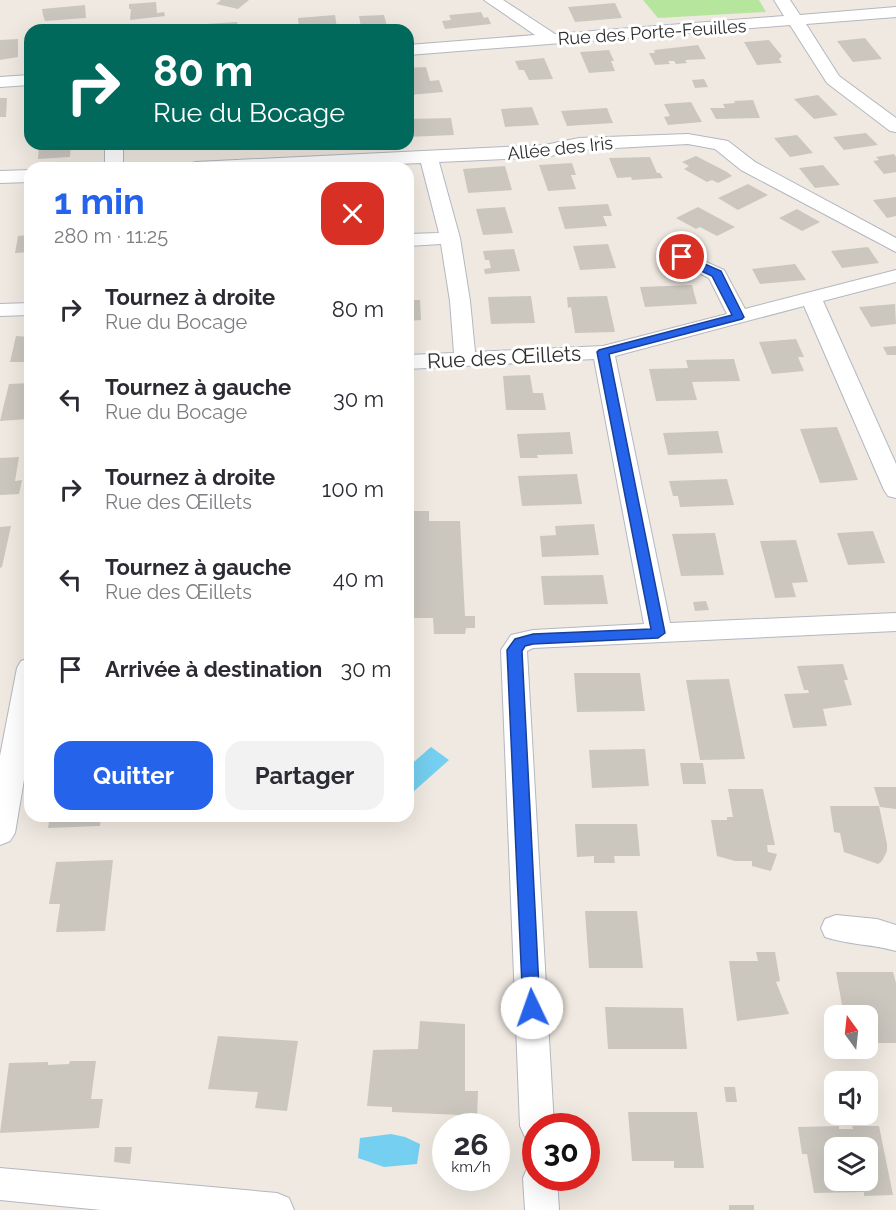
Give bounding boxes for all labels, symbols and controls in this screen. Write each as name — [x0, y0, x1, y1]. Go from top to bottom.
street label: Rue des Porte-Feuilles — [557, 15, 747, 49]
text: 80 m — [153, 47, 253, 96]
icon: right — [54, 48, 132, 126]
text: Rue du Bocage — [153, 97, 345, 128]
street label: Allée des Iris — [506, 132, 614, 164]
text: 1 min — [54, 180, 145, 222]
button: close — [321, 182, 384, 245]
text: 280 m · 11:25 — [54, 224, 168, 248]
pin — [656, 231, 707, 282]
icon: arrive — [665, 240, 698, 273]
text: Tournez à droite — [105, 284, 275, 310]
icon: right — [54, 293, 87, 326]
text: 80 m — [332, 296, 384, 322]
text: Rue du Bocage — [105, 310, 247, 334]
street label: Rue des Œillets — [426, 340, 582, 374]
text: Tournez à gauche — [105, 374, 291, 400]
icon: left — [54, 383, 87, 416]
text: 30 m — [333, 386, 384, 412]
text: Rue du Bocage — [105, 400, 247, 424]
text: Tournez à droite — [105, 464, 275, 490]
icon: right — [54, 473, 87, 506]
text: 100 m — [322, 476, 384, 502]
text: Rue des Œillets — [105, 490, 252, 514]
text: Tournez à gauche — [105, 554, 291, 580]
icon: left — [54, 563, 87, 596]
text: 40 m — [333, 566, 384, 592]
text: Rue des Œillets — [105, 580, 252, 604]
icon: arrive — [54, 653, 87, 686]
text: Arrivée à destination — [105, 656, 322, 682]
text: 30 m — [340, 656, 391, 682]
button: Quitter — [54, 741, 213, 810]
button: Partager — [225, 741, 384, 810]
position arrow — [500, 976, 564, 1040]
north arrow — [824, 1005, 878, 1059]
map controls — [824, 1005, 878, 1191]
button: sound — [824, 1071, 878, 1125]
speed limit sign: 30 — [522, 1113, 600, 1191]
text: 26 — [453, 1127, 489, 1162]
button: layers — [824, 1137, 878, 1191]
text: km/h — [451, 1158, 491, 1176]

